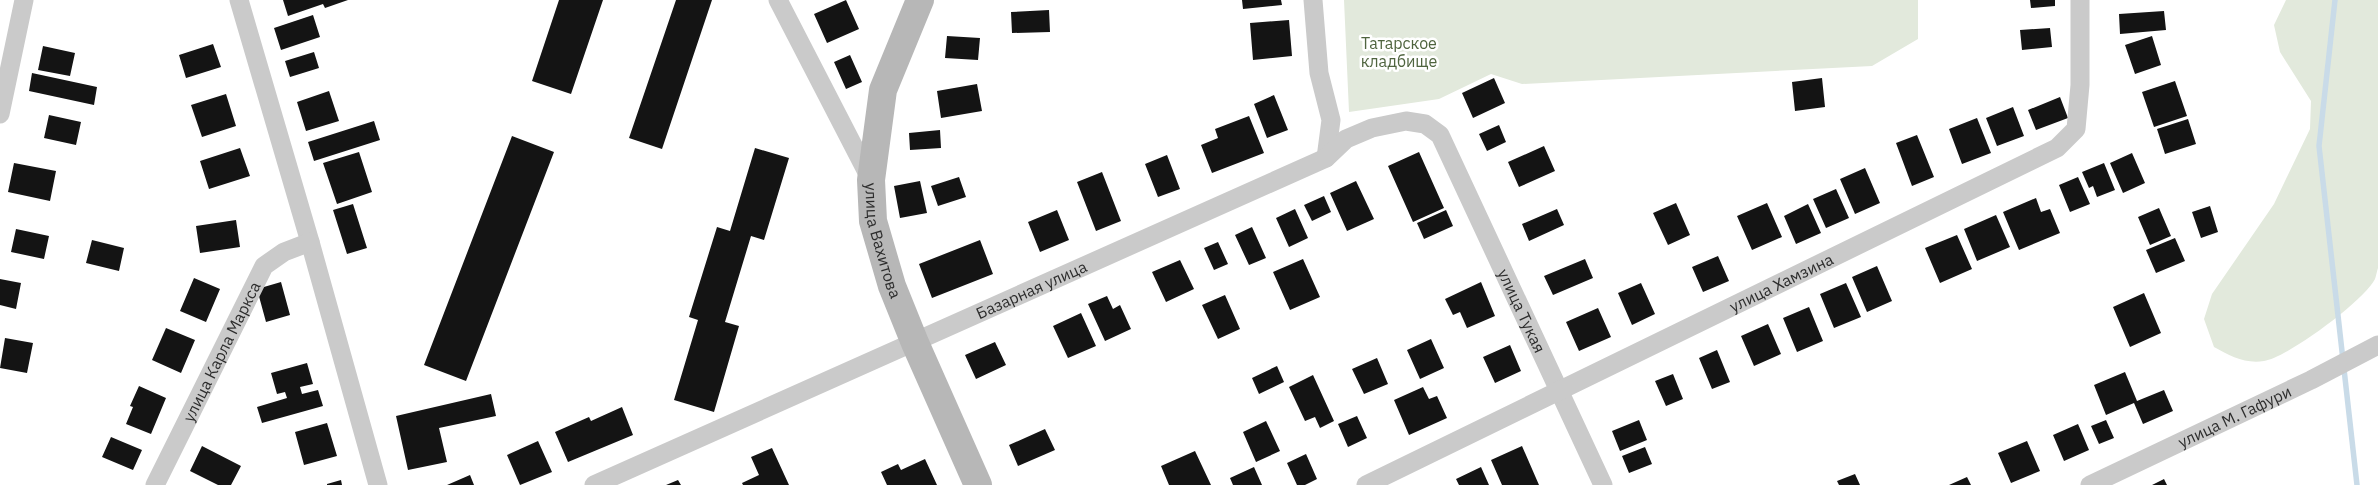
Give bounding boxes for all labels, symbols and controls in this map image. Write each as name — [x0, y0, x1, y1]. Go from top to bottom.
park label: Татарское кладбище — [1361, 33, 1438, 71]
street label: улица Вахитова — [861, 182, 906, 302]
street label: улица Хамзина — [1726, 249, 1837, 316]
street label: Базарная улица — [973, 256, 1090, 323]
street label: улица Тукая — [1494, 266, 1550, 356]
street label: улица Карла Маркса — [178, 278, 265, 425]
street label: улица М. Гафури — [2175, 381, 2294, 452]

